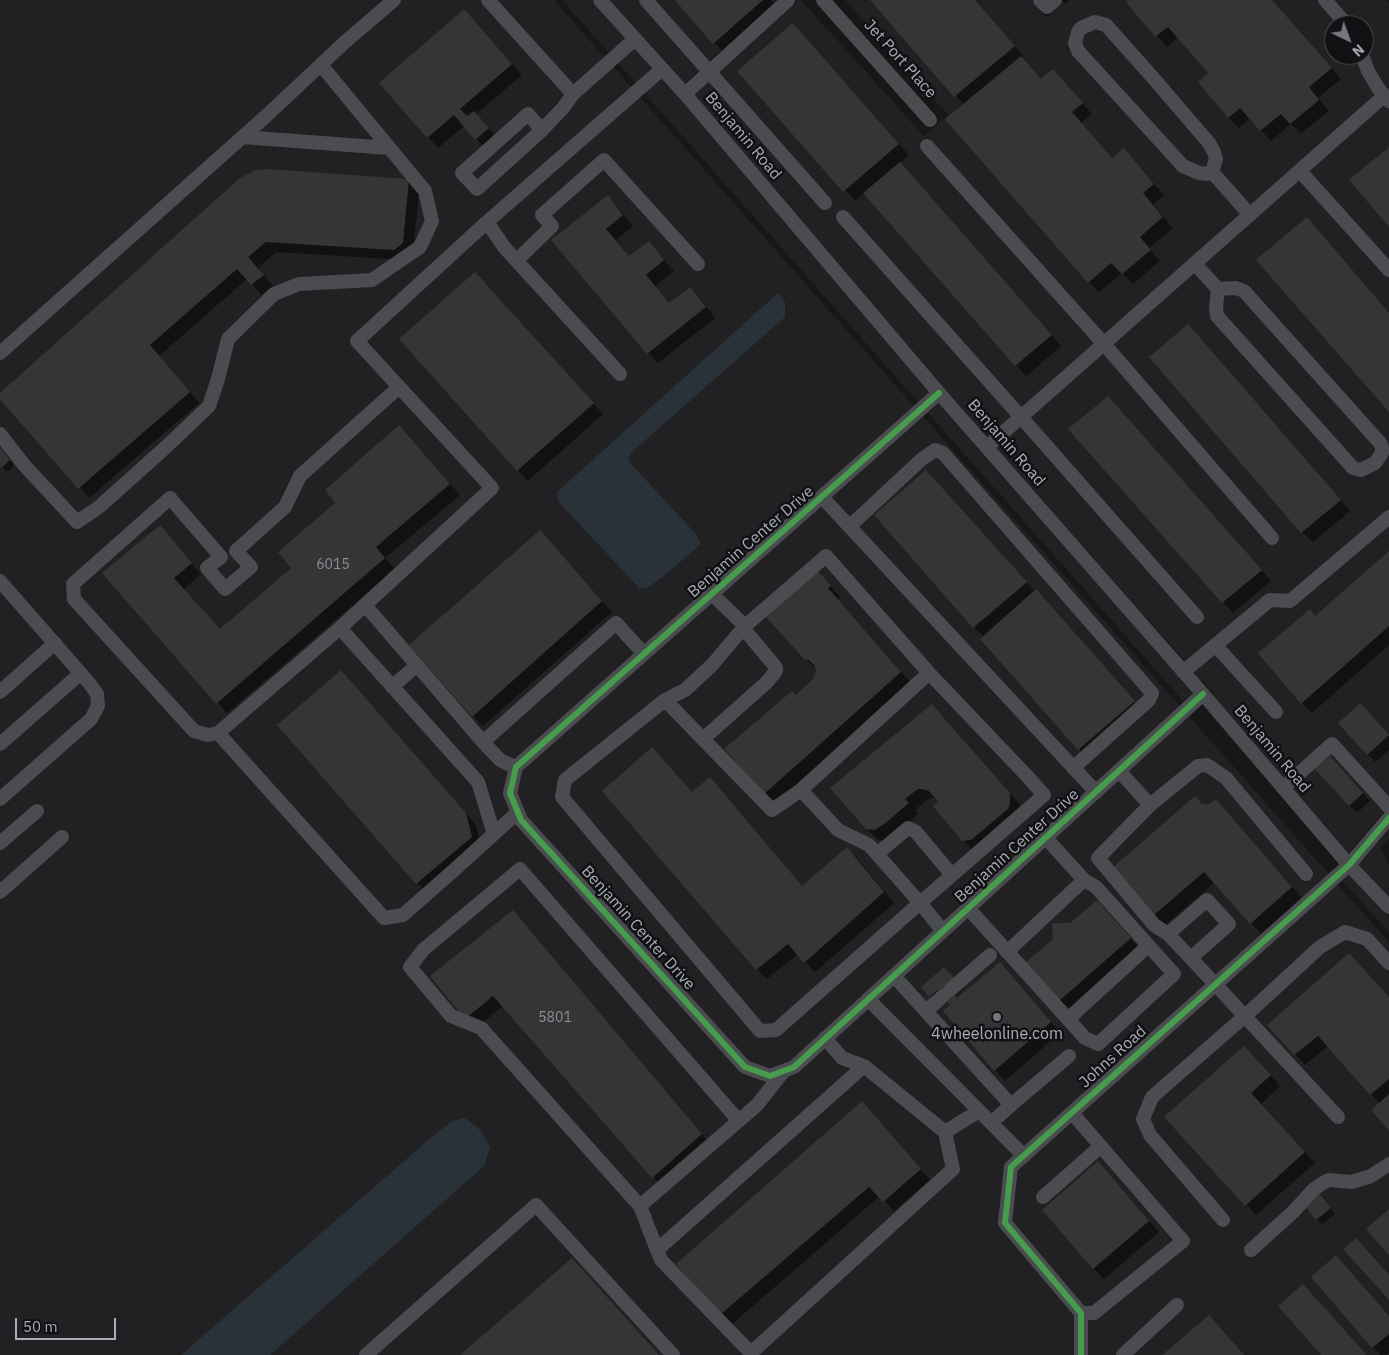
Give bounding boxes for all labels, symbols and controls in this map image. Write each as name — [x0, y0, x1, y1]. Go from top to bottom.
north arrow — [1324, 15, 1374, 65]
street label: Jet Port Place — [860, 16, 940, 102]
text: N — [1349, 40, 1368, 60]
street label: Benjamin Road — [701, 88, 785, 184]
street label: Benjamin Road — [963, 396, 1049, 490]
street label: Benjamin Center Drive — [684, 482, 818, 602]
house number: 6015 — [316, 557, 350, 573]
street label: Benjamin Road — [1230, 701, 1314, 797]
street label: Benjamin Center Drive — [951, 785, 1083, 907]
street label: Benjamin Center Drive — [577, 862, 699, 994]
house number: 5801 — [538, 1010, 572, 1026]
marker: 4wheelonline.com — [991, 1011, 1003, 1023]
street label: Johns Road — [1075, 1022, 1151, 1092]
place label: 4wheelonline.com — [931, 1024, 1063, 1044]
scale bar — [18, 1308, 119, 1340]
text: 50 m — [23, 1317, 58, 1336]

